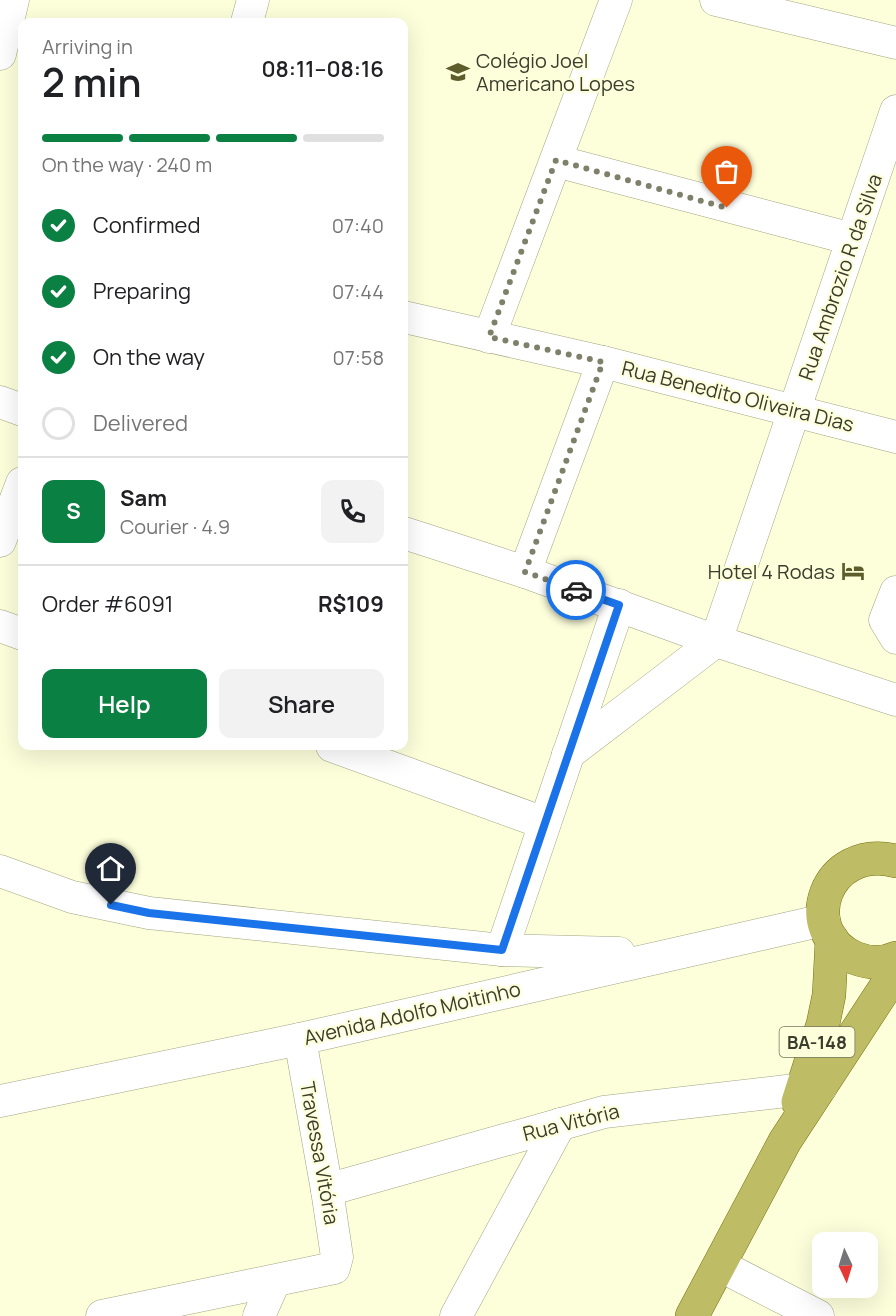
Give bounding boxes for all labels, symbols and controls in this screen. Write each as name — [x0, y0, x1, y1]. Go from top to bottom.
text: Arriving in — [42, 33, 133, 60]
place label: Colégio Joel Americano Lopes — [476, 47, 635, 97]
text: 08:11–08:16 — [261, 54, 384, 84]
text: 2 min — [42, 55, 141, 109]
school or university icon: Colégio Joel Americano Lopes — [445, 59, 471, 85]
pin — [701, 146, 752, 208]
text: On the way · 240 m — [42, 151, 212, 178]
icon: bag — [710, 155, 743, 188]
street label: Rua Ambrozio R da Silva — [792, 170, 888, 384]
icon: check — [42, 209, 75, 242]
text: Confirmed — [93, 210, 201, 240]
text: 07:40 — [332, 212, 384, 239]
icon: check — [42, 275, 75, 308]
text: Preparing — [93, 276, 191, 306]
text: 07:44 — [332, 278, 384, 305]
icon: check — [42, 341, 75, 374]
text: On the way — [93, 342, 205, 372]
text: 07:58 — [333, 344, 384, 371]
street label: Rua Benedito Oliveira Dias — [619, 354, 857, 438]
text: Delivered — [93, 408, 188, 438]
button: phone — [321, 480, 384, 543]
text: Sam — [120, 483, 167, 513]
text: S — [66, 496, 81, 526]
text: Courier · 4.9 — [120, 513, 230, 540]
place label: Hotel 4 Rodas — [708, 558, 835, 585]
hotel icon: Hotel 4 Rodas — [840, 558, 866, 584]
courier — [546, 560, 606, 620]
icon: car — [560, 574, 593, 607]
text: Order #6091 — [42, 589, 173, 619]
text: R$109 — [318, 589, 384, 619]
button: Help — [42, 669, 207, 738]
button: Share — [219, 669, 384, 738]
pin — [85, 843, 136, 905]
icon: home — [94, 852, 127, 885]
street label: Avenida Adolfo Moitinho — [301, 975, 523, 1051]
road number: BA-148 — [780, 1027, 854, 1057]
street label: Travessa Vitória — [294, 1079, 346, 1227]
street label: Rua Vitória — [520, 1097, 622, 1147]
north arrow — [812, 1232, 878, 1298]
map controls — [812, 1232, 878, 1298]

